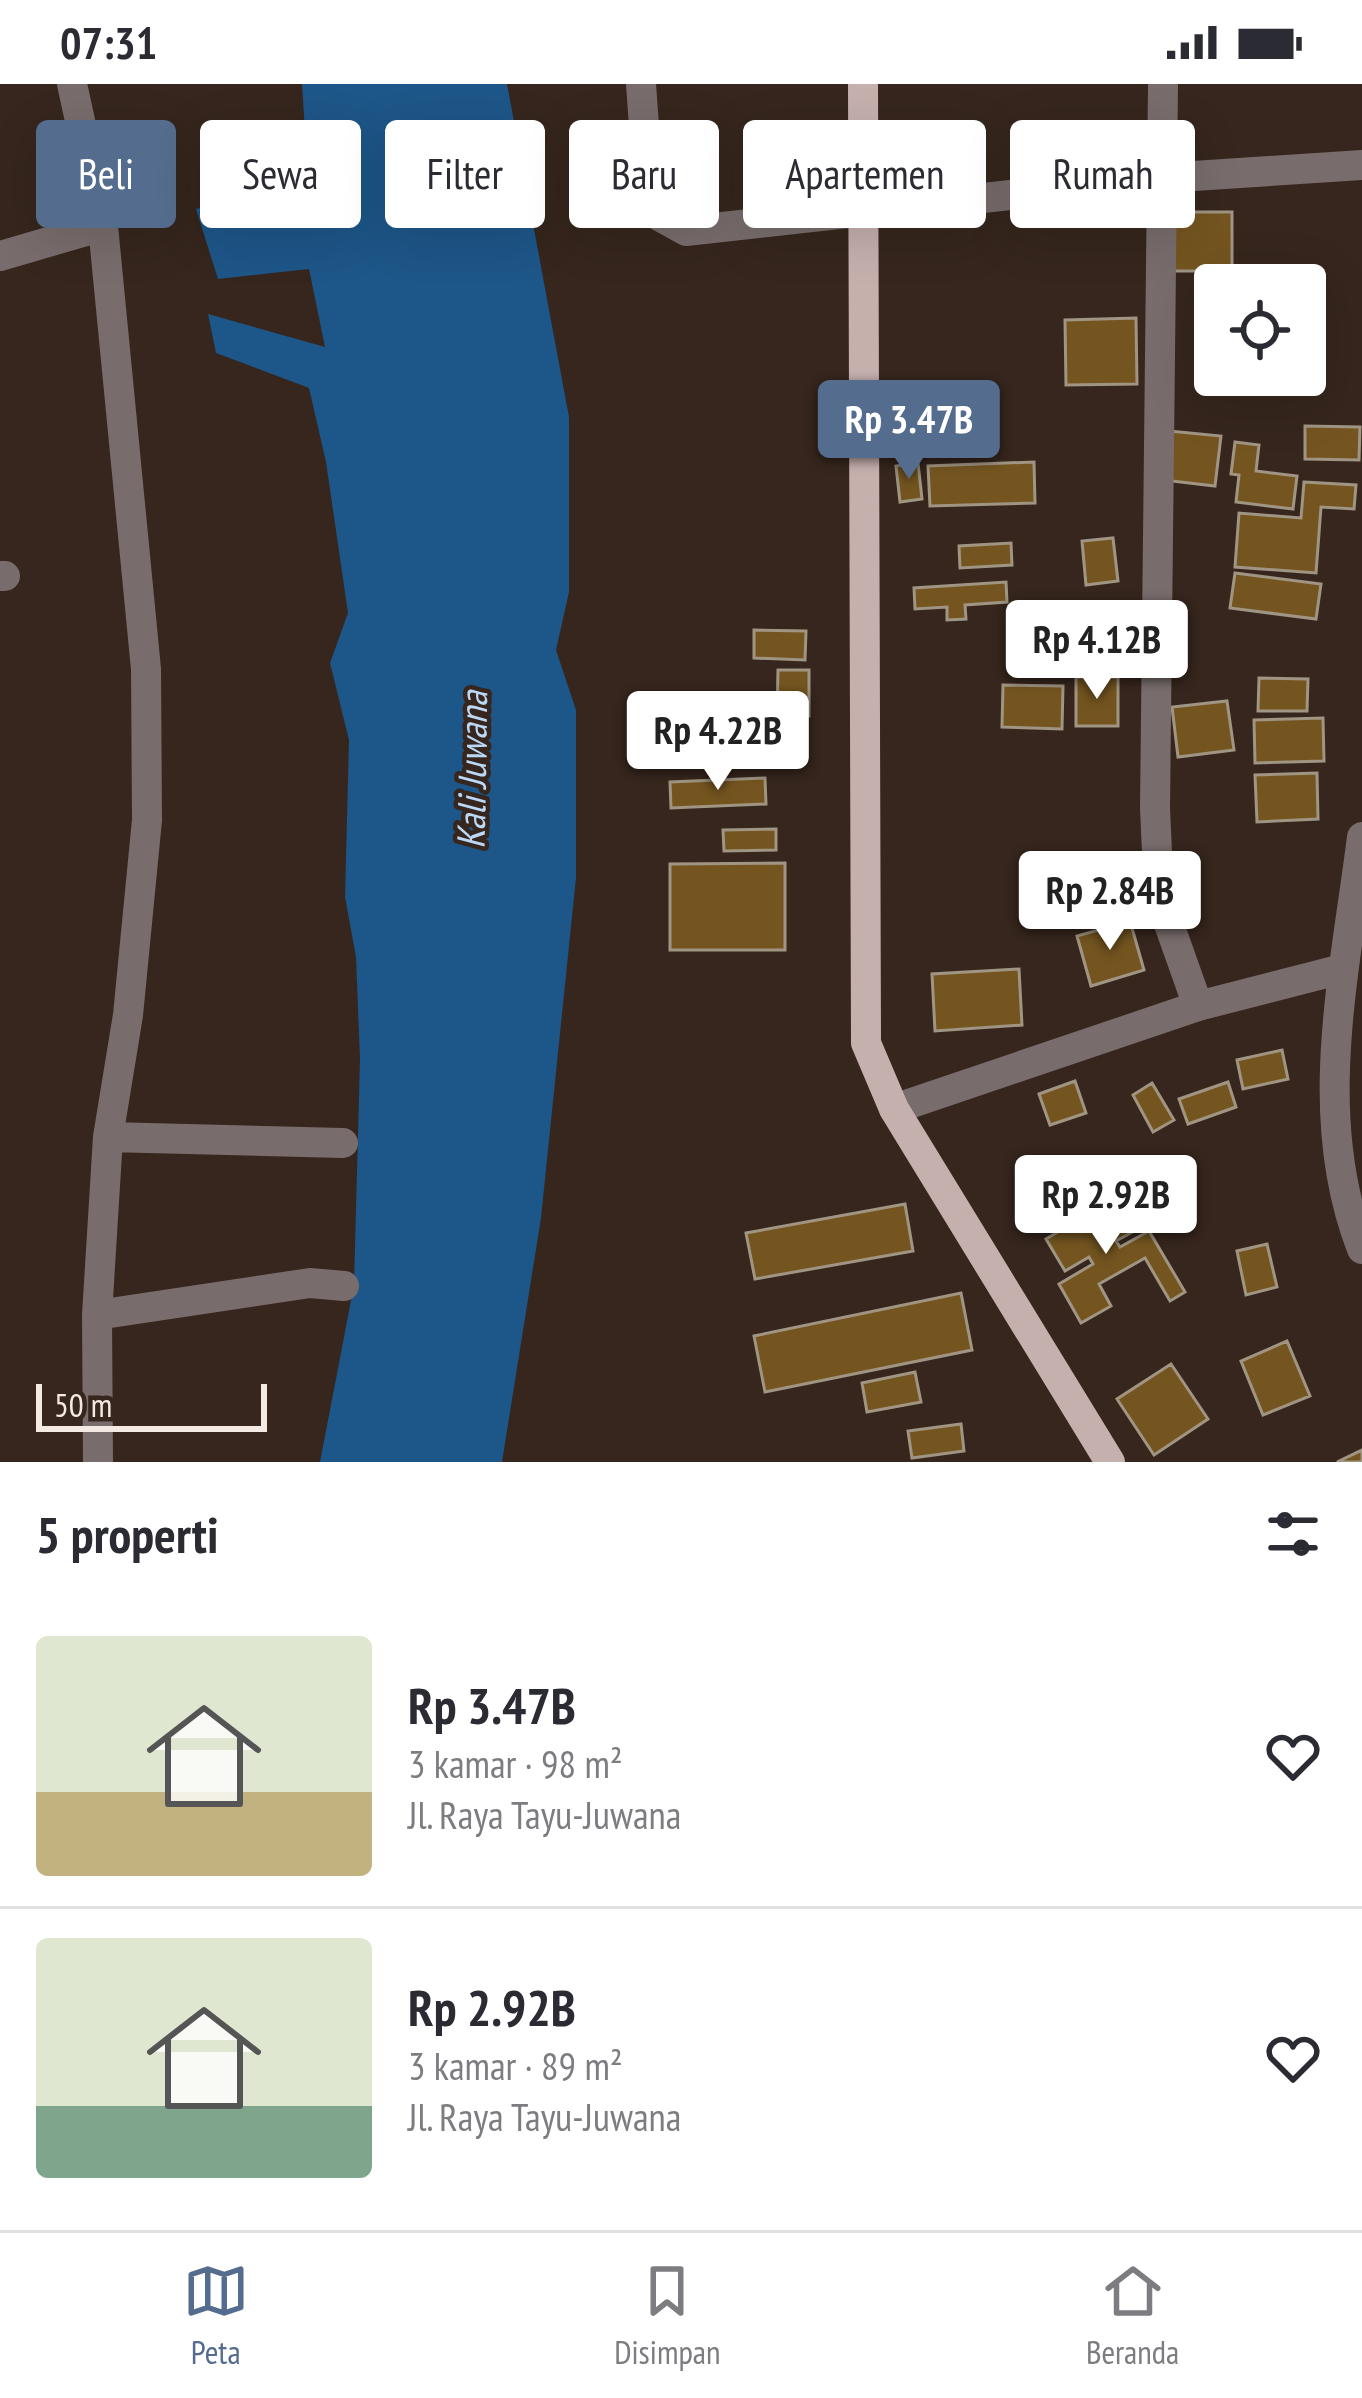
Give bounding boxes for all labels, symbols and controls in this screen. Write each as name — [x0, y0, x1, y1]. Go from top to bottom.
text: 07:31 — [60, 13, 157, 71]
chip: Beli — [36, 120, 176, 228]
chip: Sewa — [200, 120, 361, 228]
chip: Filter — [385, 120, 545, 228]
chip: Baru — [569, 120, 719, 228]
chip: Apartemen — [743, 120, 986, 228]
chip: Rumah — [1010, 120, 1195, 228]
map controls — [1194, 264, 1326, 396]
button: locate — [1194, 264, 1326, 396]
pin: Rp 3.47B — [785, 380, 1033, 482]
text: Rp 3.47B — [845, 393, 973, 444]
pin: Rp 4.12B — [973, 600, 1221, 702]
text: Rp 4.12B — [1033, 613, 1161, 664]
water label: Kali Juwana — [445, 688, 498, 849]
pin: Rp 4.22B — [594, 691, 842, 793]
text: Rp 4.22B — [654, 704, 782, 755]
pin: Rp 2.84B — [986, 851, 1234, 953]
text: Rp 2.84B — [1046, 864, 1174, 915]
pin: Rp 2.92B — [982, 1155, 1230, 1257]
text: Rp 2.92B — [1042, 1168, 1170, 1219]
scale bar — [36, 1378, 267, 1431]
text: 50 m — [54, 1383, 112, 1426]
text: 5 properti — [36, 1501, 218, 1567]
icon: filters — [1260, 1501, 1326, 1567]
text: Rp 3.47B — [408, 1672, 576, 1738]
icon: home — [132, 1684, 276, 1828]
icon: heart — [1260, 1723, 1326, 1789]
text: 3 kamar · 98 m² — [408, 1738, 623, 1789]
text: Jl. Raya Tayu-Juwana — [408, 1789, 681, 1840]
text: Rp 2.92B — [408, 1974, 576, 2040]
icon: home — [132, 1986, 276, 2130]
icon: heart — [1260, 2025, 1326, 2091]
text: 3 kamar · 89 m² — [408, 2040, 623, 2091]
text: Jl. Raya Tayu-Juwana — [408, 2091, 681, 2142]
tab: Peta — [183, 2258, 249, 2373]
tab: Disimpan — [614, 2258, 720, 2373]
tab: Beranda — [1086, 2258, 1179, 2373]

